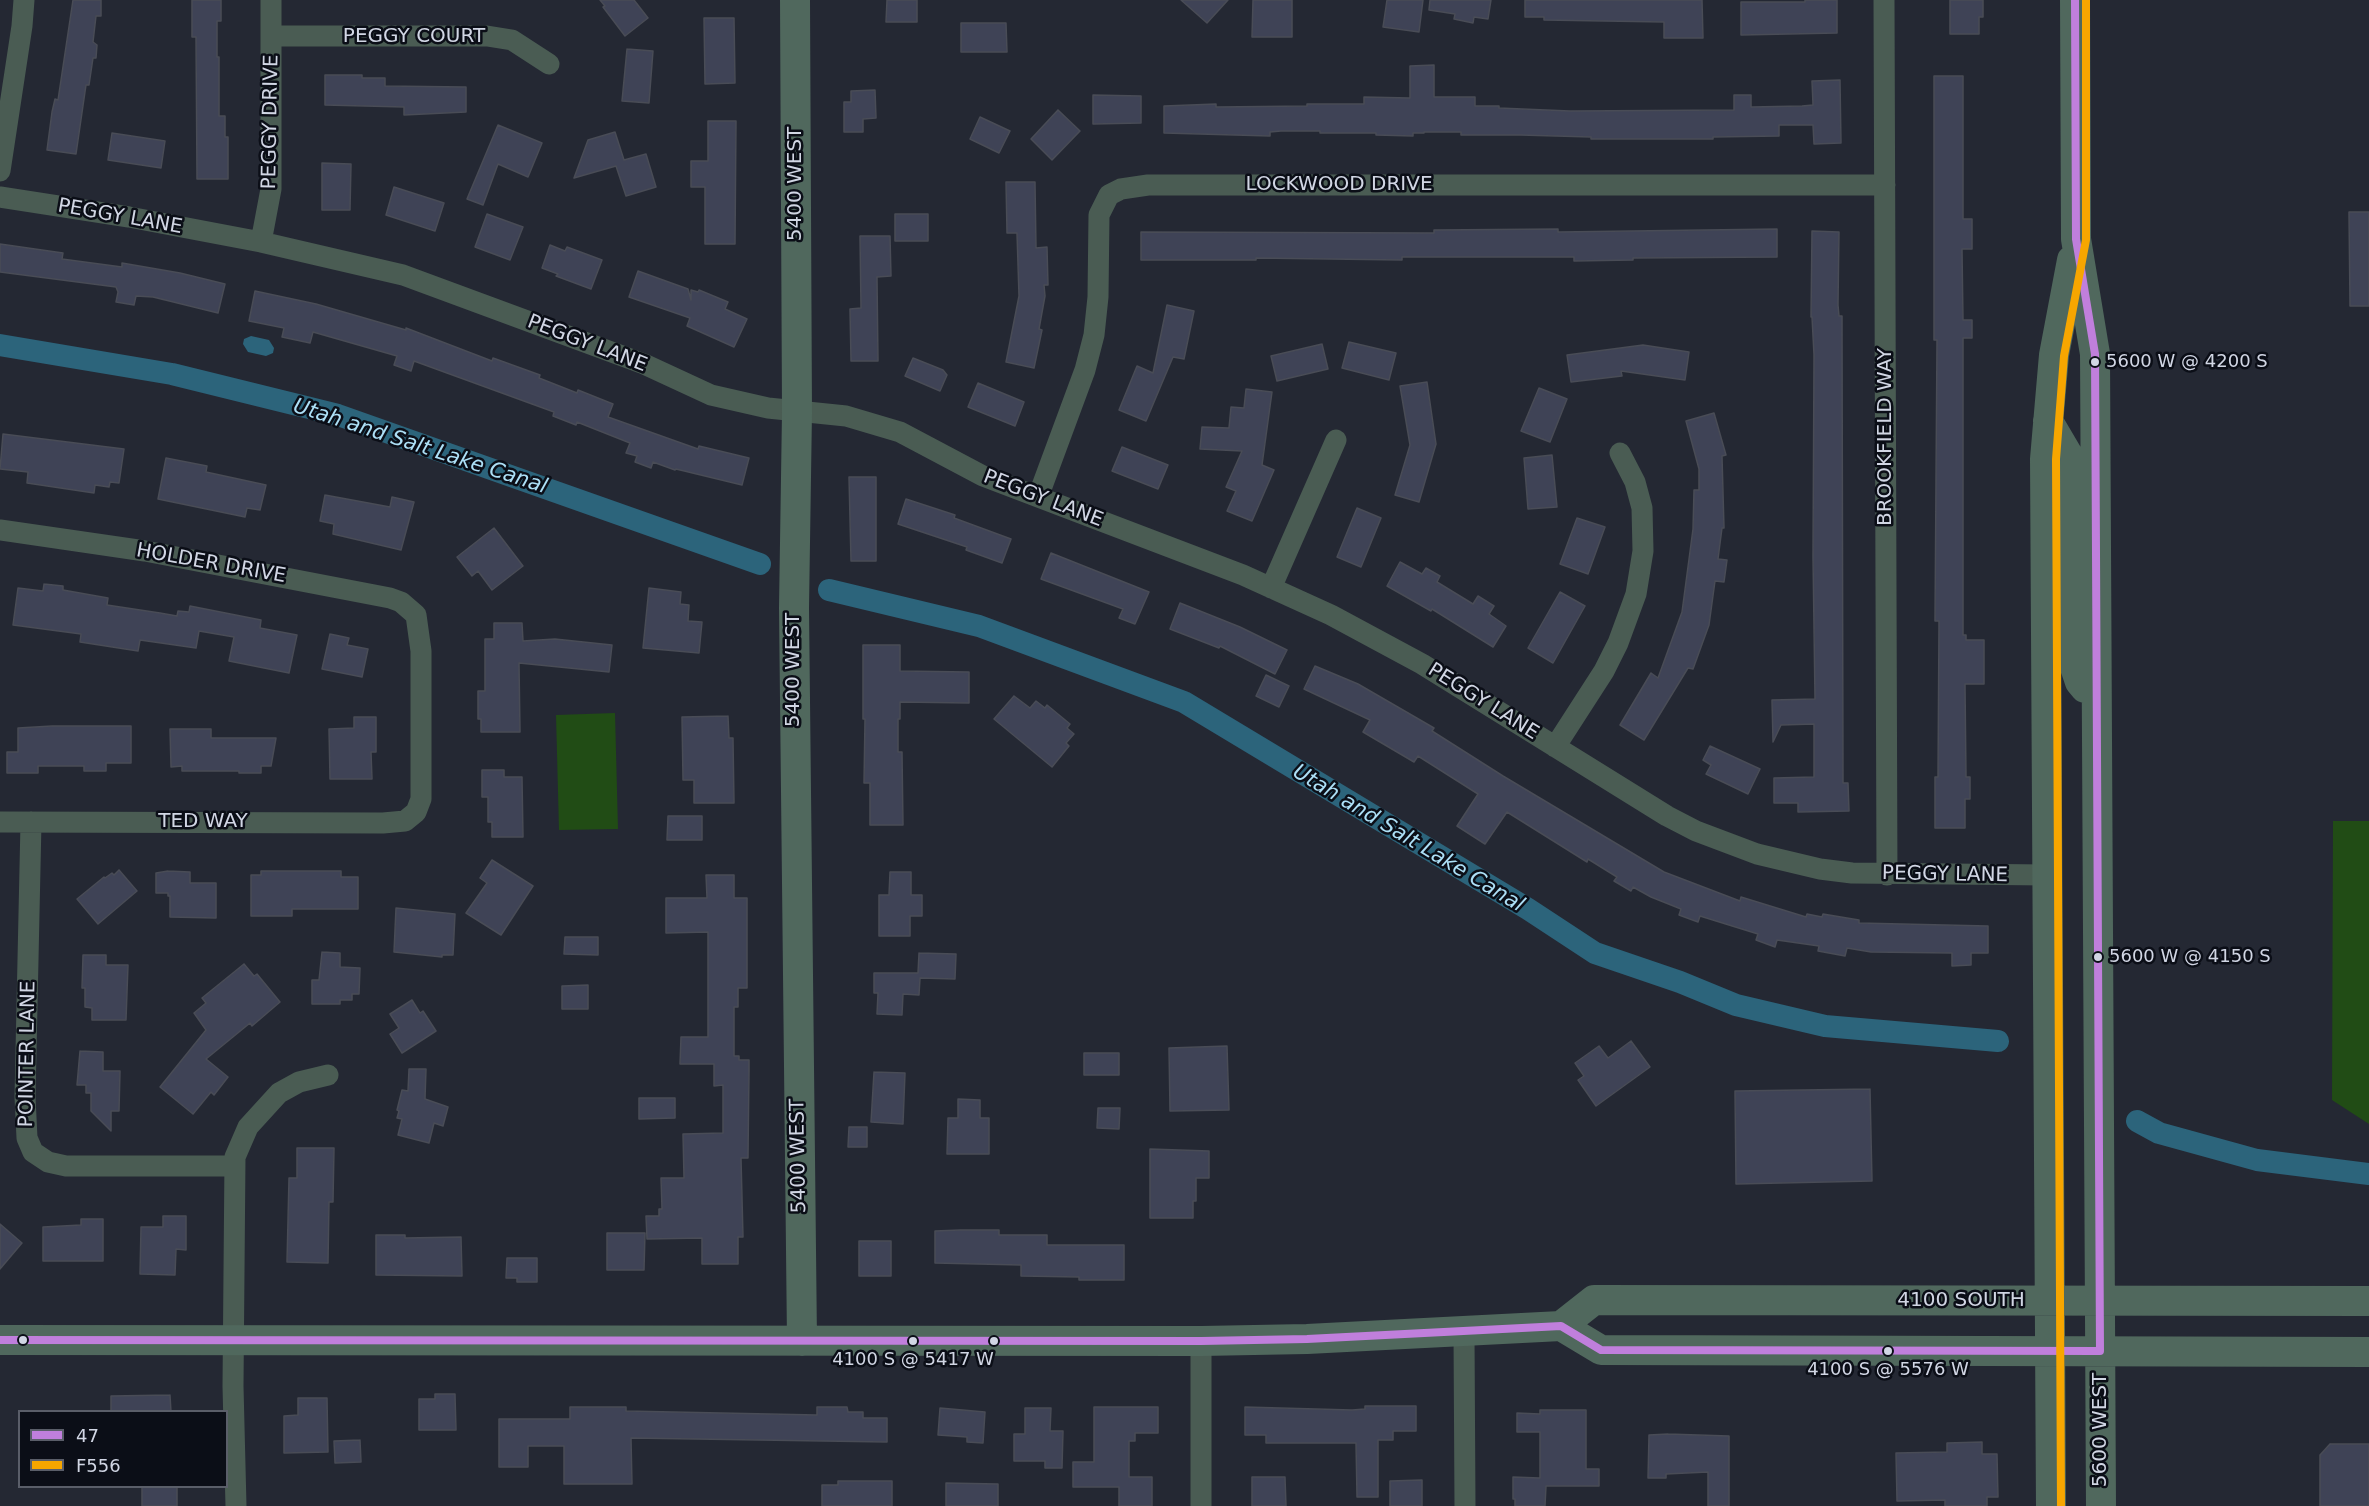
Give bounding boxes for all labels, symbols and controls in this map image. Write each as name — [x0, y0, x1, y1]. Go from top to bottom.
street label: PEGGY COURT — [343, 25, 485, 49]
street label: PEGGY DRIVE — [258, 54, 284, 190]
street label: 5400 WEST — [784, 127, 808, 241]
street label: LOCKWOOD DRIVE — [1245, 173, 1433, 197]
street label: PEGGY LANE — [56, 194, 184, 240]
street label: PEGGY LANE — [524, 310, 650, 378]
street label: BROOKFIELD WAY — [1874, 348, 1898, 526]
place label: 5600 W @ 4200 S — [2106, 351, 2268, 373]
marker: 5600 W @ 4200 S — [2089, 356, 2101, 368]
water label: Utah and Salt Lake Canal — [290, 394, 550, 500]
street label: PEGGY LANE — [980, 465, 1106, 533]
street label: HOLDER DRIVE — [134, 539, 288, 589]
street label: 5400 WEST — [782, 613, 806, 727]
street label: PEGGY LANE — [1423, 658, 1543, 746]
water label: Utah and Salt Lake Canal — [1288, 760, 1528, 918]
street label: TED WAY — [158, 810, 248, 834]
street label: PEGGY LANE — [1882, 862, 2008, 888]
place label: 5600 W @ 4150 S — [2109, 946, 2271, 968]
marker: 5600 W @ 4150 S — [2092, 951, 2104, 963]
street label: POINTER LANE — [15, 980, 41, 1128]
street label: 5400 WEST — [786, 1099, 812, 1213]
street label: 4100 SOUTH — [1897, 1289, 2025, 1313]
unlabelled marker — [17, 1334, 29, 1346]
marker: 4100 S @ 5417 W — [907, 1335, 919, 1347]
unlabelled marker — [988, 1335, 1000, 1347]
marker: 4100 S @ 5576 W — [1882, 1345, 1894, 1357]
place label: 4100 S @ 5417 W — [832, 1349, 994, 1371]
place label: 4100 S @ 5576 W — [1807, 1359, 1969, 1381]
street label: 5600 WEST — [2089, 1373, 2113, 1487]
legend — [18, 1410, 228, 1488]
text: 47 — [76, 1425, 99, 1446]
text: F556 — [76, 1455, 121, 1476]

